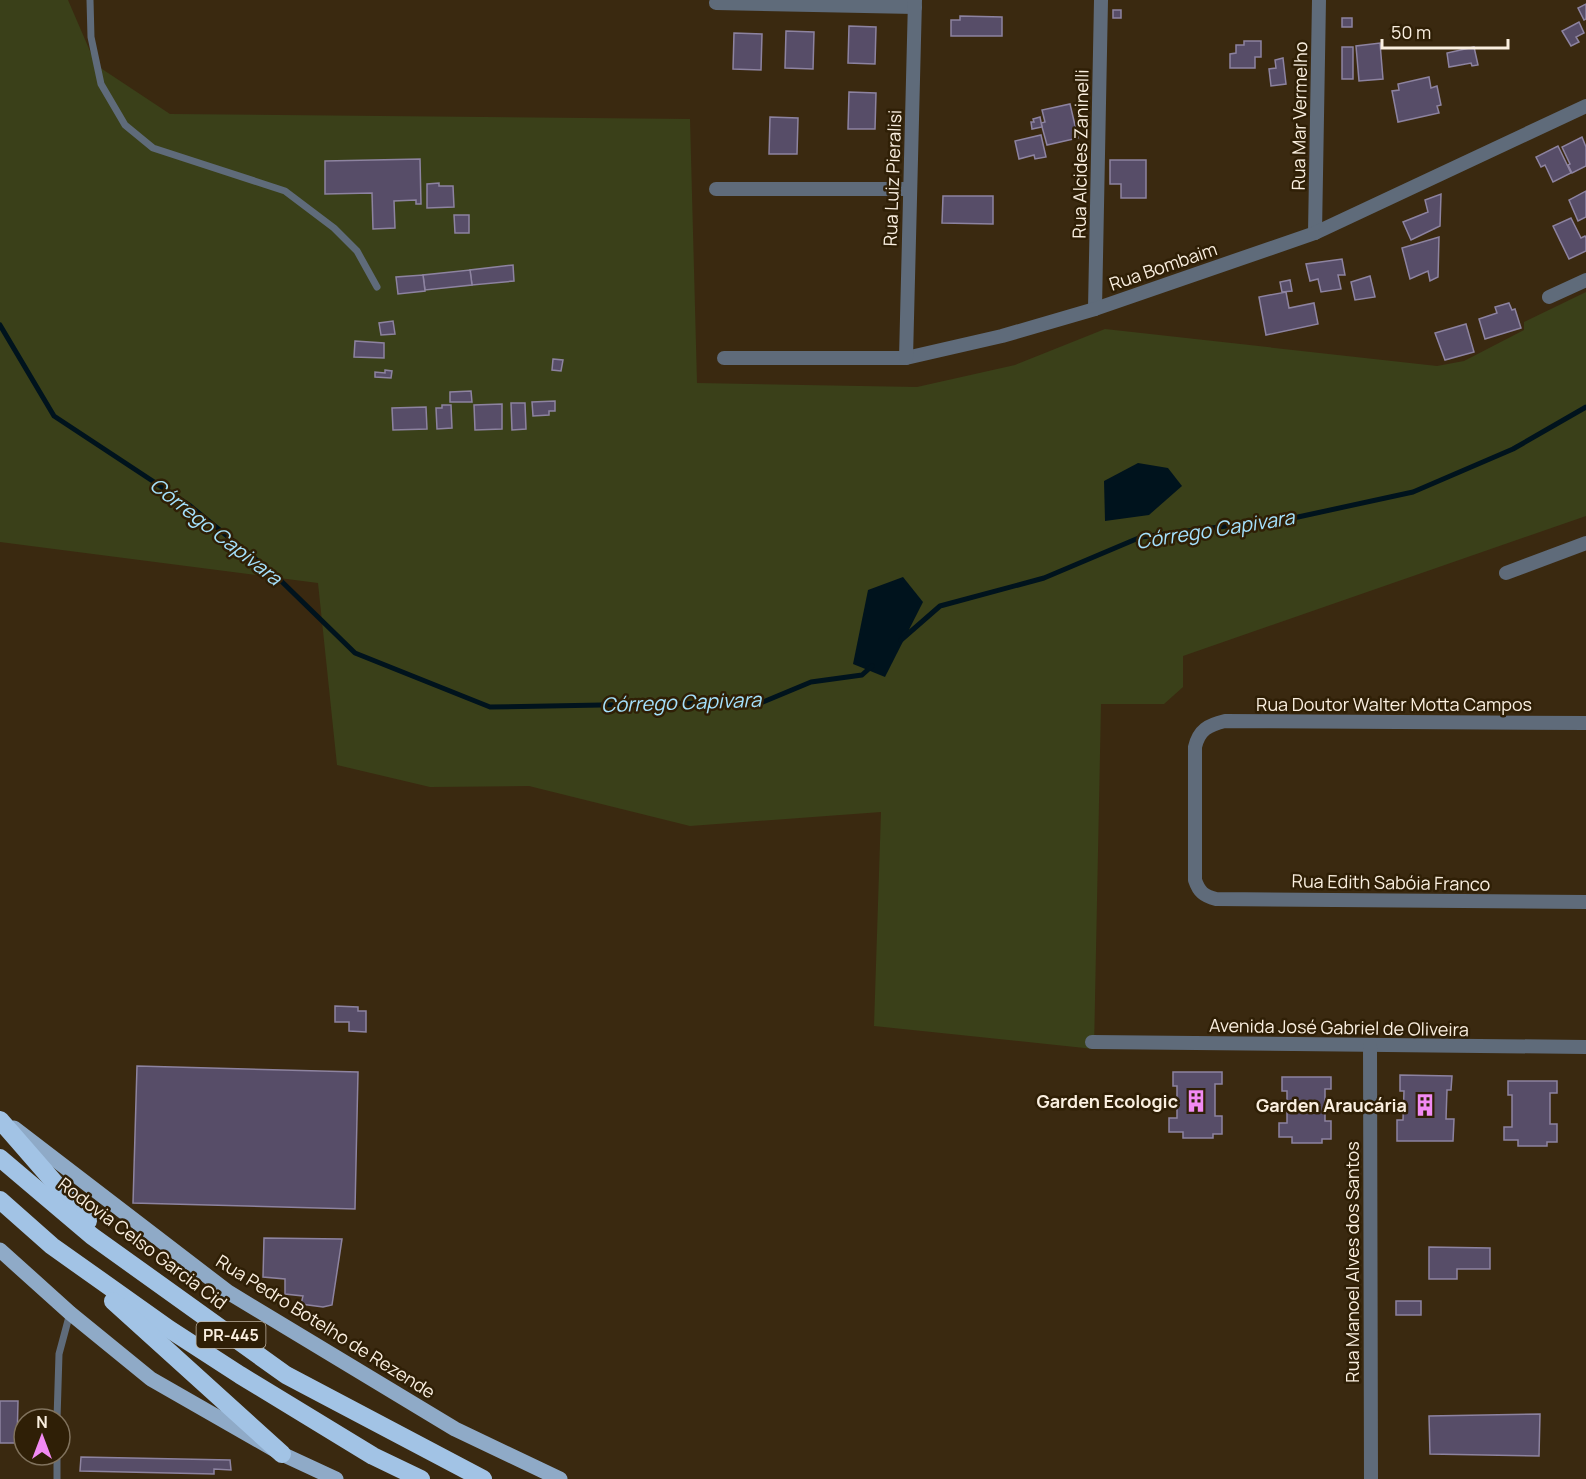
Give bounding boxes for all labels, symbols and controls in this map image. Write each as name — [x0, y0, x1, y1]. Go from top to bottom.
scale bar — [1382, 12, 1508, 50]
text: 50 m — [1391, 20, 1431, 44]
street label: Rua Mar Vermelho — [1286, 41, 1312, 191]
street label: Rua Alcides Zaninelli — [1067, 69, 1093, 239]
street label: Rua Luiz Pieralisi — [878, 109, 906, 247]
street label: Rua Bombaim — [1106, 236, 1220, 296]
water label: Córrego Capivara — [145, 471, 288, 592]
water label: Córrego Capivara — [1134, 503, 1297, 555]
water label: Córrego Capivara — [600, 686, 762, 718]
street label: Rua Doutor Walter Motta Campos — [1256, 692, 1532, 716]
street label: Rua Edith Sabóia Franco — [1291, 868, 1491, 896]
street label: Avenida José Gabriel de Oliveira — [1209, 1013, 1469, 1041]
building icon: Garden Ecologic — [1183, 1088, 1209, 1114]
place label: Garden Ecologic — [1037, 1089, 1178, 1113]
building icon: Garden Araucária — [1412, 1092, 1438, 1118]
place label: Garden Araucária — [1256, 1093, 1407, 1117]
street label: Rua Manoel Alves dos Santos — [1340, 1141, 1364, 1383]
street label: Rodovia Celso Garcia Cid — [54, 1172, 232, 1314]
street label: Rua Pedro Botelho de Rezende — [212, 1249, 440, 1403]
road number: PR-445 — [196, 1322, 266, 1348]
north arrow — [12, 1407, 72, 1467]
text: N — [36, 1411, 48, 1433]

